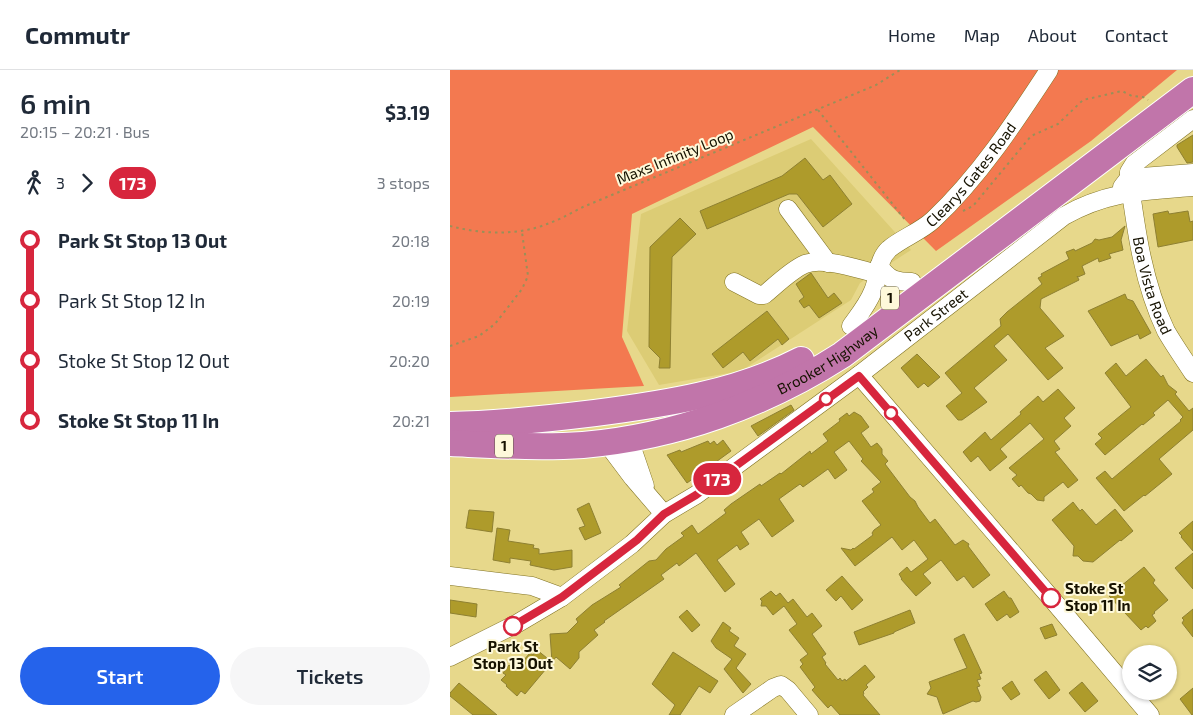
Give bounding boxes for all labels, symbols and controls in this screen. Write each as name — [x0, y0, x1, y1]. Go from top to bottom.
text: Commutr — [25, 20, 130, 49]
text: Home — [888, 24, 936, 46]
text: Map — [964, 24, 1000, 46]
text: About — [1028, 24, 1077, 46]
text: Contact — [1105, 24, 1168, 46]
text: 6 min — [20, 86, 91, 120]
text: $3.19 — [385, 101, 430, 124]
street label: Clearys Gates Road — [922, 118, 1019, 230]
text: 20:15 – 20:21 · Bus — [20, 122, 150, 141]
street label: Maxs Infinity Loop — [614, 124, 736, 188]
icon: walk — [20, 169, 48, 197]
icon: forward — [73, 169, 101, 197]
text: 173 — [119, 172, 146, 194]
text: 3 — [56, 173, 65, 192]
text: 3 stops — [377, 173, 430, 192]
text: Park St Stop 13 Out — [58, 229, 227, 252]
text: 20:18 — [392, 231, 430, 250]
street label: Boa Vista Road — [1130, 235, 1176, 337]
street label: Park Street — [900, 284, 971, 345]
road number: 1 — [881, 287, 899, 310]
text: Park St Stop 12 In — [58, 289, 205, 312]
text: 20:19 — [392, 291, 430, 310]
street label: Brooker Highway — [774, 321, 881, 398]
text: Stoke St Stop 12 Out — [58, 349, 230, 372]
text: 20:20 — [389, 351, 430, 370]
unlabelled marker — [819, 392, 833, 406]
unlabelled marker — [884, 406, 898, 420]
text: Stoke St Stop 11 In — [58, 409, 219, 432]
text: 20:21 — [392, 411, 430, 430]
road number: 1 — [495, 434, 513, 458]
line badge: 173 — [688, 463, 746, 495]
text: 173 — [703, 468, 731, 490]
place label: Stoke St Stop 11 In — [1065, 579, 1131, 614]
marker: Stoke St Stop 11 In — [1041, 588, 1061, 608]
marker: Park St Stop 13 Out — [503, 616, 523, 636]
place label: Park St Stop 13 Out — [473, 637, 553, 672]
map controls — [1122, 645, 1177, 700]
button: layers — [1122, 645, 1177, 700]
button: Start — [20, 647, 220, 705]
button: Tickets — [230, 647, 430, 705]

